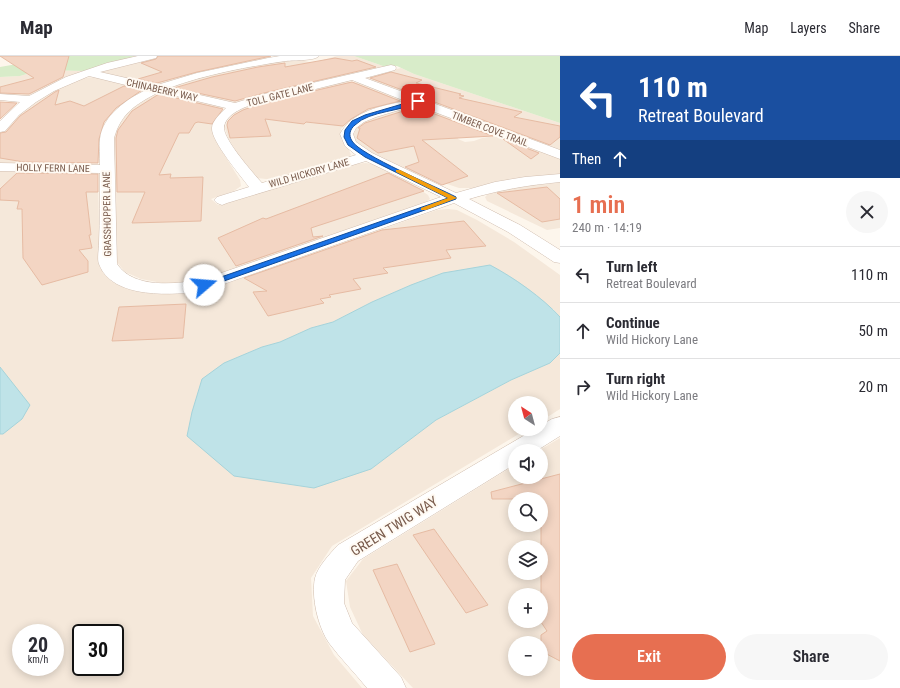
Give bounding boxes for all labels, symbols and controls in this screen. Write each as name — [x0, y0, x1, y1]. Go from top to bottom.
text: Map — [20, 16, 53, 39]
text: Map — [744, 20, 768, 36]
text: Layers — [790, 20, 827, 36]
text: Share — [849, 20, 880, 36]
text: 110 m — [638, 71, 708, 104]
icon: left — [572, 72, 624, 124]
street label: CHINABERRY WAY — [125, 76, 199, 104]
street label: TOLL GATE LANE — [246, 81, 314, 109]
pin — [401, 84, 435, 118]
icon: arrive — [407, 90, 429, 112]
text: Retreat Boulevard — [638, 105, 764, 126]
street label: TIMBER COVE TRAIL — [450, 109, 530, 149]
icon: ahead — [609, 148, 631, 170]
text: Then — [572, 150, 601, 168]
street label: WILD HICKORY LANE — [268, 156, 350, 190]
street label: HOLLY FERN LANE — [16, 162, 90, 174]
street label: GRASSHOPPER LANE — [101, 171, 113, 257]
text: 1 min — [572, 191, 625, 219]
button: close — [846, 191, 888, 233]
text: 240 m · 14:19 — [572, 220, 642, 235]
text: Turn left — [606, 258, 657, 276]
position arrow — [183, 264, 225, 306]
icon: left — [572, 264, 594, 286]
text: 110 m — [851, 266, 888, 284]
text: Retreat Boulevard — [606, 276, 697, 291]
text: Continue — [606, 314, 660, 332]
icon: ahead — [572, 320, 594, 342]
text: 50 m — [858, 322, 888, 340]
text: Wild Hickory Lane — [606, 332, 698, 347]
text: Turn right — [606, 370, 665, 388]
icon: right — [572, 376, 594, 398]
text: 20 m — [858, 378, 888, 396]
text: Wild Hickory Lane — [606, 388, 698, 403]
north arrow — [508, 396, 548, 436]
map controls — [508, 396, 548, 676]
button: sound — [508, 444, 548, 484]
button: search — [508, 492, 548, 532]
street label: GREEN TWIG WAY — [348, 493, 441, 559]
button: layers — [508, 540, 548, 580]
button: + — [508, 588, 548, 628]
speed limit sign: 30 — [72, 624, 124, 676]
text: 20 — [28, 633, 48, 657]
button: Exit — [572, 634, 726, 680]
button: Share — [734, 634, 888, 680]
button: − — [508, 636, 548, 676]
text: km/h — [28, 654, 48, 665]

